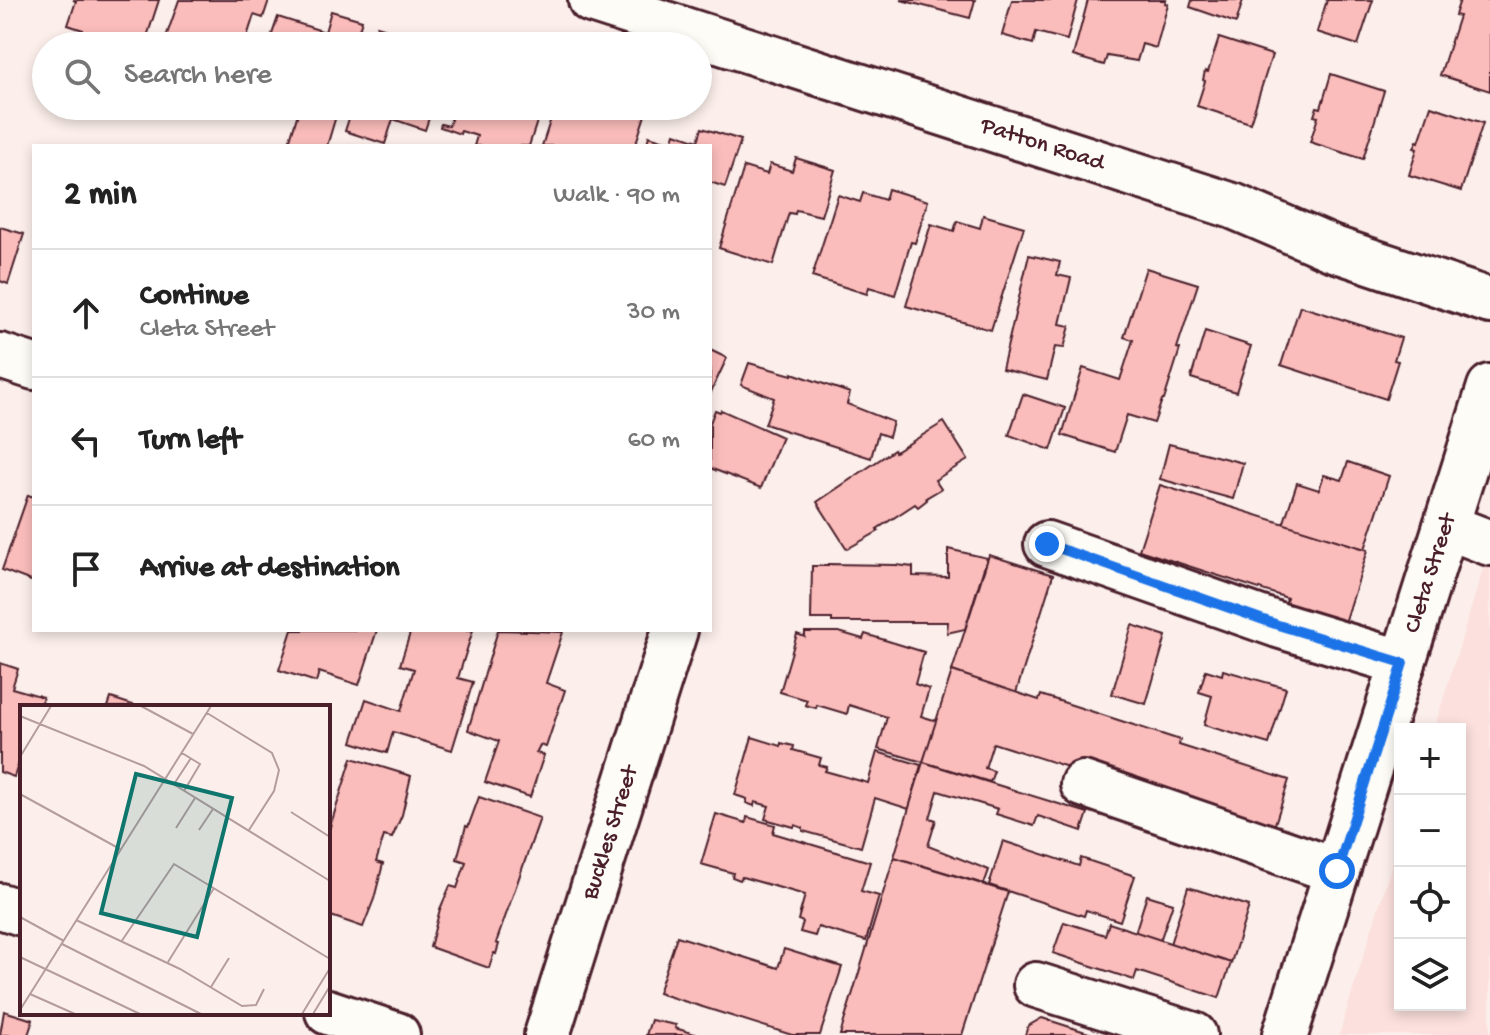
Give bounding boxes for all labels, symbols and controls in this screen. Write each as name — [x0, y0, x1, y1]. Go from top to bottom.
search box — [32, 32, 712, 120]
icon: search — [60, 54, 104, 98]
text: Search here — [124, 59, 272, 94]
street label: Patton Road — [976, 111, 1110, 179]
text: 2 min — [64, 176, 136, 216]
text: Walk · 90 m — [553, 181, 680, 212]
text: Continue — [140, 280, 249, 315]
icon: ahead — [64, 291, 108, 335]
text: 30 m — [627, 298, 680, 329]
text: Cleta Street — [140, 315, 274, 346]
icon: left — [64, 419, 108, 463]
text: Turn left — [140, 424, 241, 459]
text: 60 m — [627, 426, 680, 457]
street label: Cleta Street — [1399, 508, 1464, 637]
route end — [1029, 526, 1065, 562]
icon: arrive — [64, 547, 108, 591]
text: Arrive at destination — [140, 552, 400, 587]
inset map — [20, 705, 330, 1015]
map controls — [1394, 723, 1466, 1011]
button: + — [1394, 723, 1466, 795]
street label: Buckles Street — [576, 760, 646, 904]
button: − — [1394, 795, 1466, 867]
route start — [1319, 853, 1355, 889]
button: locate — [1394, 867, 1466, 939]
button: layers — [1394, 939, 1466, 1011]

